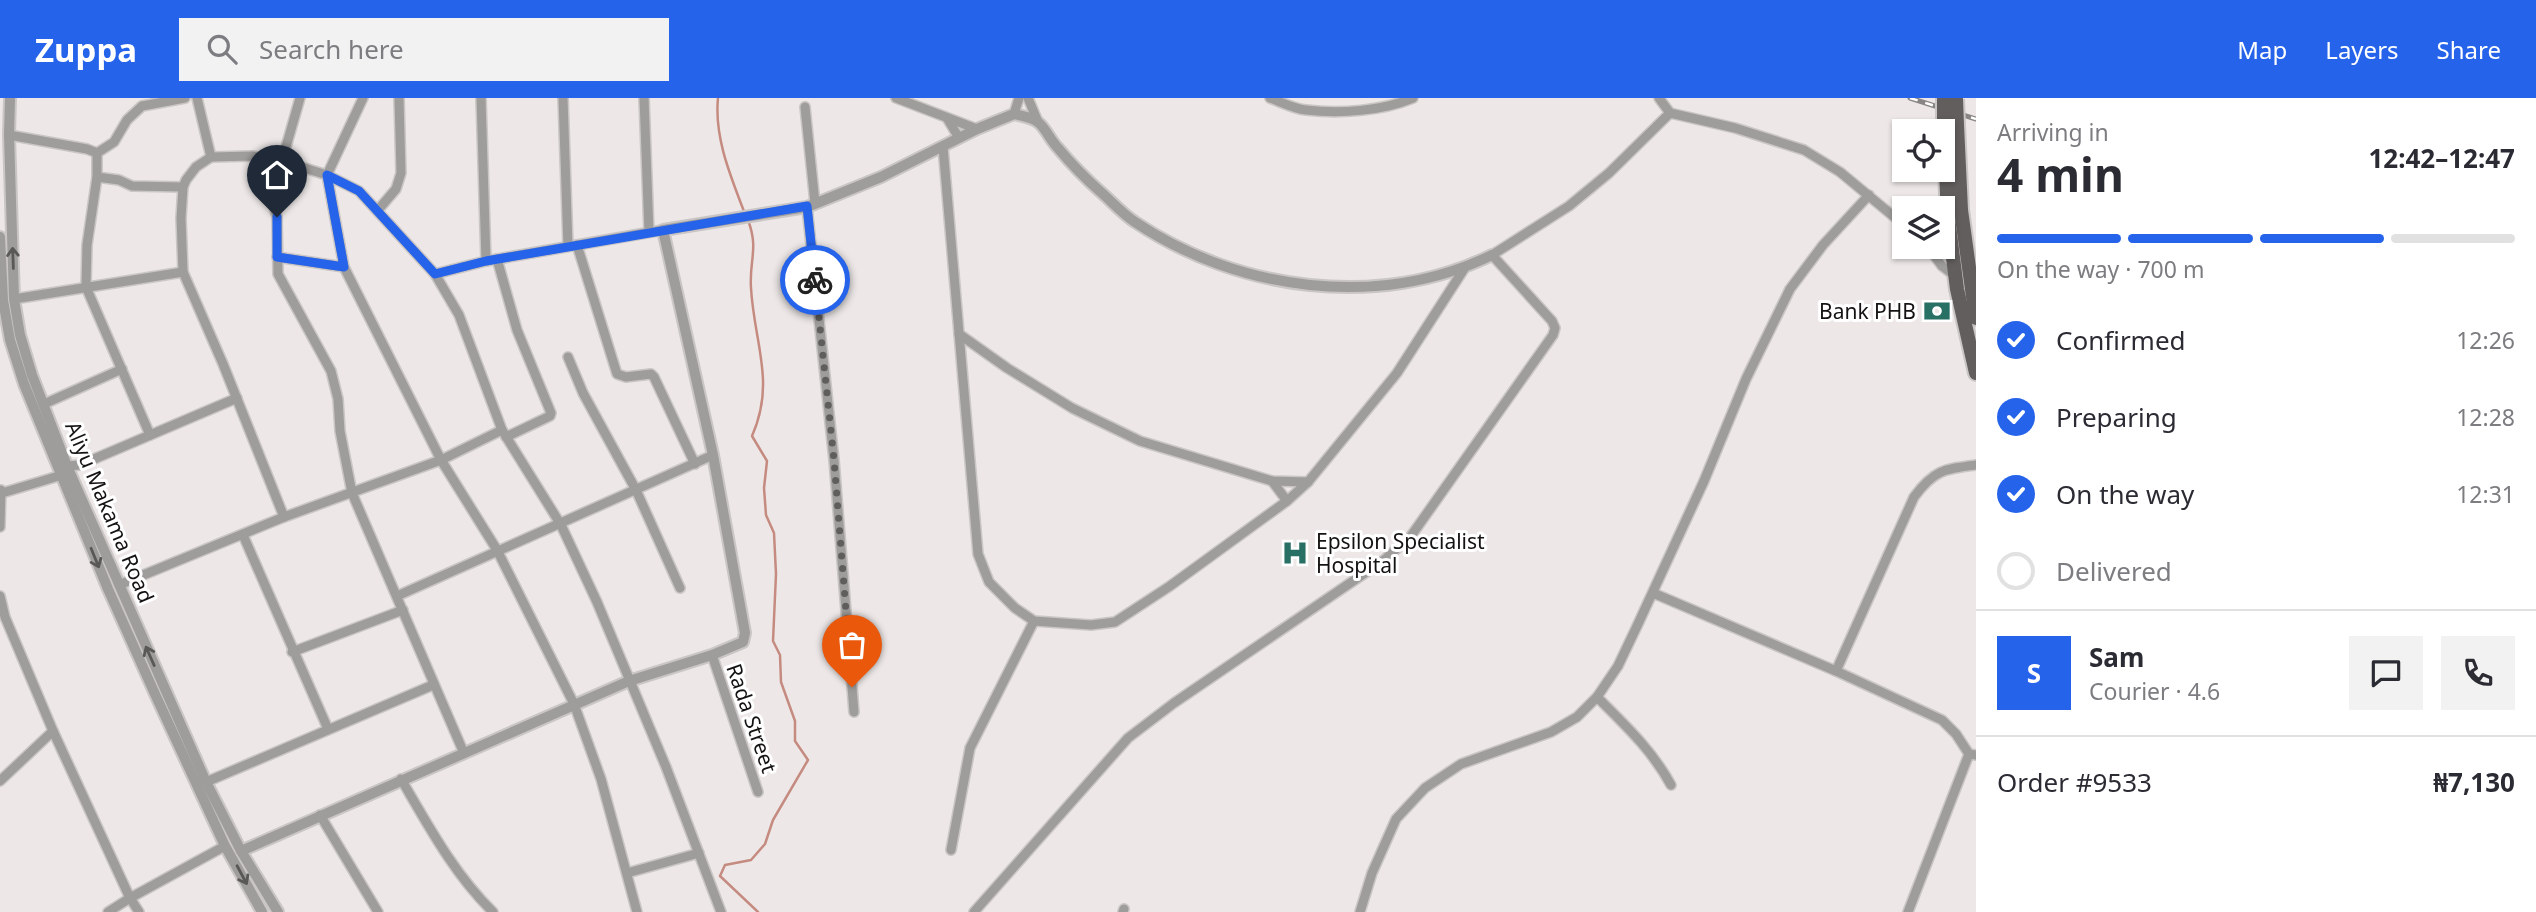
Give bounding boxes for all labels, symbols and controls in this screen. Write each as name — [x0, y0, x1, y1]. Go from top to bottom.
search box — [179, 18, 669, 81]
text: Zuppa — [35, 27, 137, 72]
icon: search — [203, 30, 241, 68]
text: Search here — [259, 31, 404, 67]
text: Map — [2237, 33, 2287, 66]
text: Layers — [2325, 33, 2399, 66]
text: Share — [2437, 33, 2501, 66]
text: Arriving in — [1997, 116, 2109, 148]
map controls — [1892, 119, 1955, 259]
button: locate — [1892, 119, 1955, 182]
text: 12:42–12:47 — [2368, 140, 2515, 176]
text: 4 min — [1997, 143, 2124, 205]
pin — [247, 145, 307, 217]
icon: home — [258, 156, 296, 194]
button: layers — [1892, 196, 1955, 259]
courier — [780, 245, 850, 315]
one-way arrow — [6, 247, 19, 270]
text: On the way · 700 m — [1997, 253, 2204, 285]
icon: bike — [796, 261, 834, 299]
bank icon: Bank PHB — [1922, 296, 1952, 326]
place label: Bank PHB — [1819, 297, 1916, 325]
icon: check — [1997, 321, 2035, 359]
text: Confirmed — [2056, 322, 2186, 358]
text: 12:26 — [2456, 324, 2515, 356]
icon: check — [1997, 398, 2035, 436]
text: Preparing — [2056, 399, 2177, 435]
text: 12:28 — [2456, 401, 2515, 433]
street label: Aliyu Makama Road — [59, 417, 161, 607]
icon: check — [1997, 475, 2035, 513]
text: On the way — [2056, 476, 2194, 512]
text: 12:31 — [2456, 478, 2515, 510]
place label: Epsilon Specialist Hospital — [1316, 527, 1485, 579]
hospital icon: Epsilon Specialist Hospital — [1280, 538, 1310, 568]
one-way arrow — [90, 546, 103, 568]
text: Delivered — [2056, 553, 2172, 589]
pin — [822, 615, 882, 687]
icon: bag — [833, 626, 871, 664]
button: chat — [2349, 636, 2423, 710]
button: phone — [2441, 636, 2515, 710]
text: Sam — [2089, 639, 2144, 675]
one-way arrow — [143, 646, 156, 667]
text: S — [2027, 655, 2041, 691]
street label: Rada Street — [720, 660, 784, 777]
text: Courier · 4.6 — [2089, 675, 2220, 707]
text: Order #9533 — [1997, 764, 2152, 800]
text: ₦7,130 — [2433, 764, 2515, 800]
one-way arrow — [236, 864, 249, 885]

